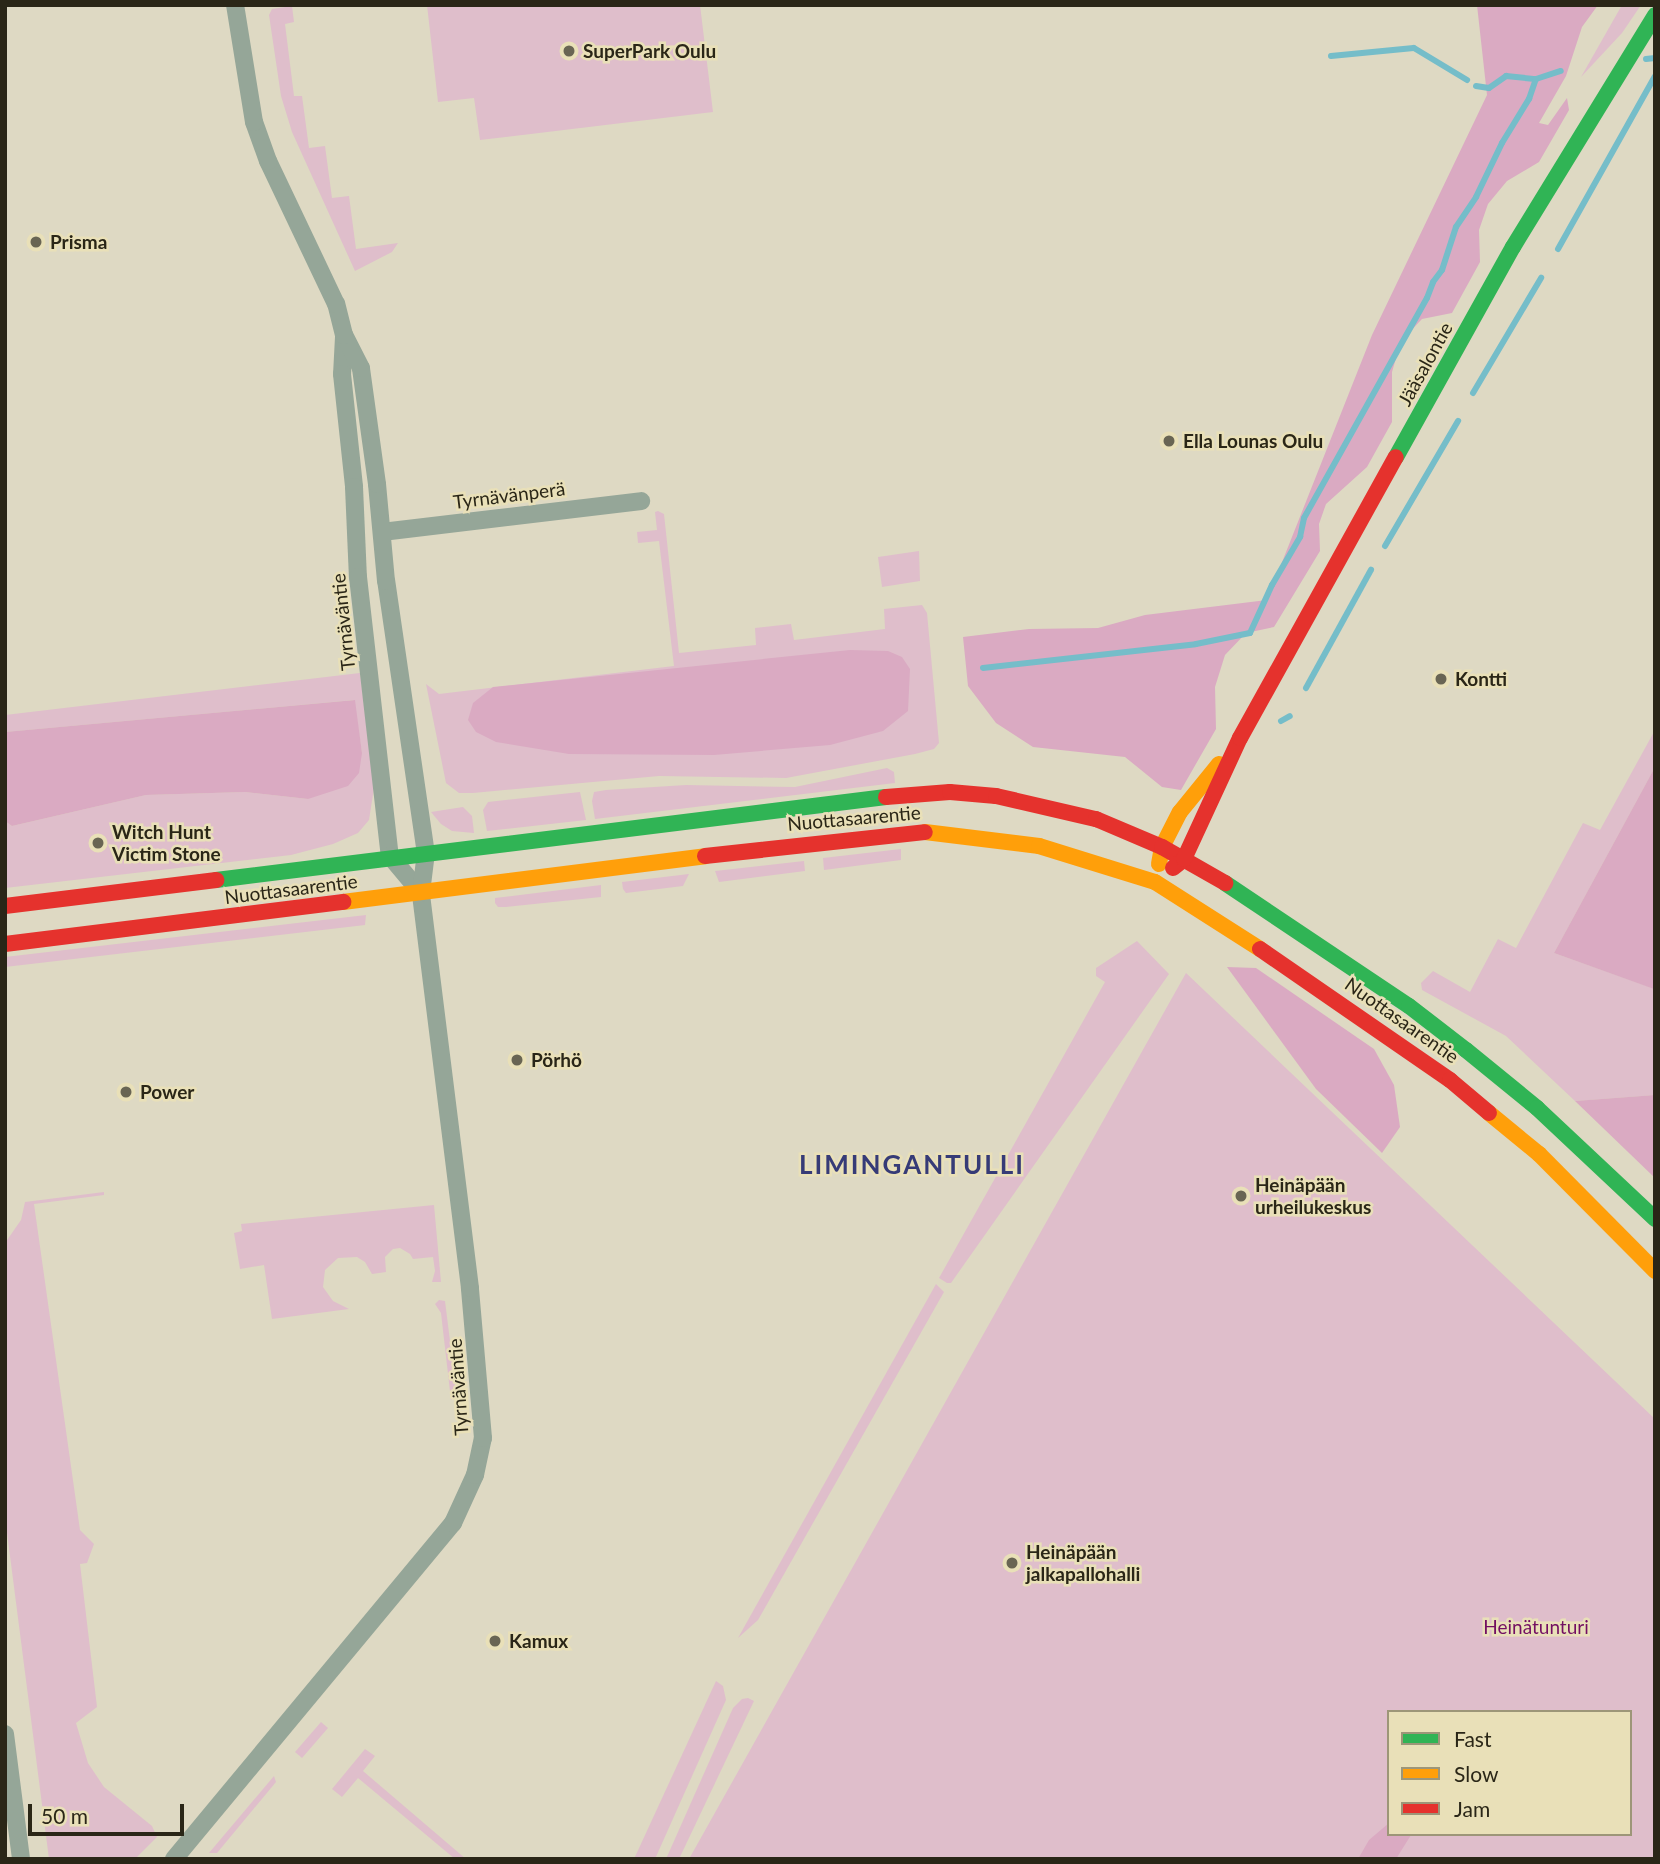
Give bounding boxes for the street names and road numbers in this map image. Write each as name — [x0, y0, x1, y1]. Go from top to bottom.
street label: Jääsalontie — [1393, 318, 1457, 410]
street label: Tyrnävänperä — [452, 477, 566, 513]
street label: Tyrnäväntie — [327, 572, 359, 672]
street label: Nuottasaarentie — [786, 801, 922, 835]
street label: Nuottasaarentie — [223, 870, 359, 908]
street label: Nuottasaarentie — [1341, 972, 1463, 1068]
street label: Tyrnäväntie — [443, 1338, 473, 1436]

